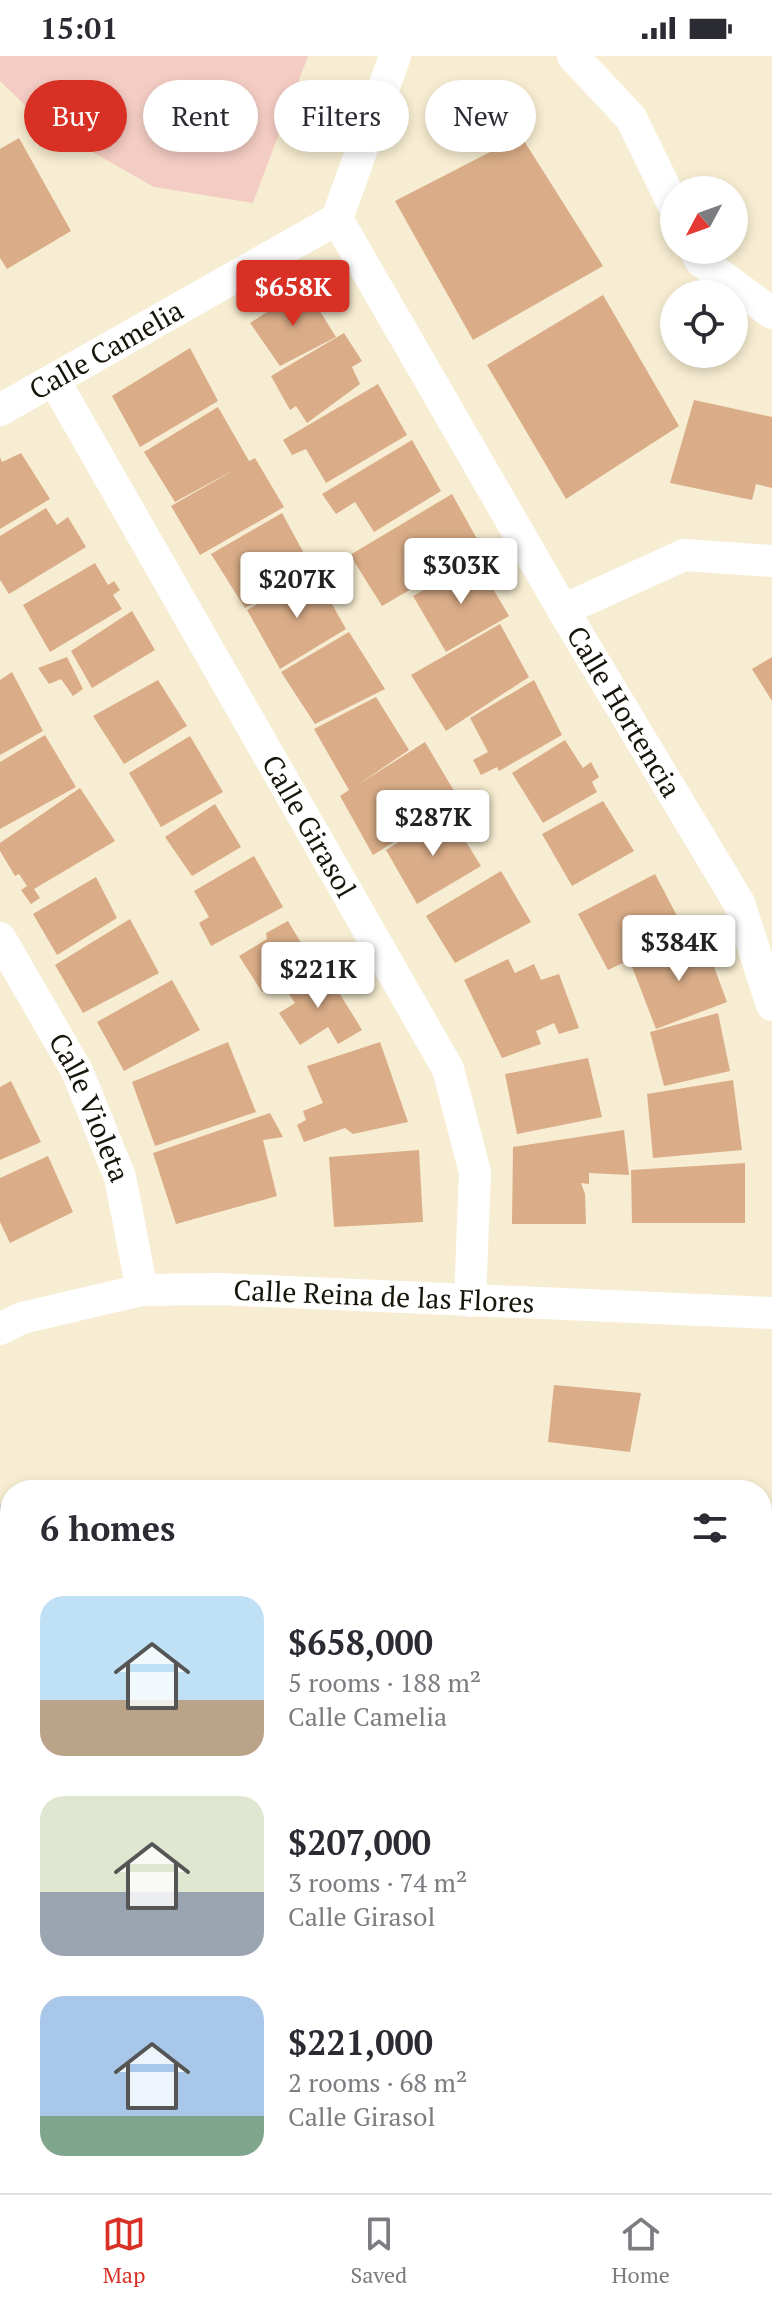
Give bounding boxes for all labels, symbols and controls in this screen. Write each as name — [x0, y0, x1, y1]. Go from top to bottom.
text: 15:01 — [40, 8, 118, 48]
chip: Buy — [24, 80, 127, 152]
chip: Rent — [143, 80, 258, 152]
chip: Filters — [274, 80, 409, 152]
chip: New — [425, 80, 536, 152]
north arrow — [660, 176, 748, 264]
map controls — [660, 176, 748, 368]
pin: $658K — [237, 260, 349, 328]
text: $658K — [254, 269, 332, 303]
button: locate — [660, 280, 748, 368]
street label: Calle Camelia — [22, 291, 190, 408]
pin: $303K — [405, 538, 517, 606]
text: $303K — [422, 547, 500, 581]
pin: $207K — [241, 552, 353, 620]
text: $207K — [258, 561, 336, 595]
street label: Calle Hortencia — [559, 619, 690, 804]
street label: Calle Girasol — [254, 748, 365, 904]
pin: $287K — [377, 790, 489, 858]
text: $287K — [394, 799, 472, 833]
pin: $384K — [623, 915, 735, 983]
text: $384K — [640, 924, 718, 958]
pin: $221K — [262, 942, 374, 1010]
text: $221K — [279, 951, 357, 985]
street label: Calle Violeta — [41, 1026, 139, 1187]
street label: Calle Reina de las Flores — [233, 1271, 535, 1321]
text: 6 homes — [40, 1506, 175, 1551]
icon: filters — [688, 1506, 732, 1550]
text: $658,000 — [288, 1620, 433, 1665]
icon: home — [104, 1628, 200, 1724]
text: 5 rooms · 188 m² — [288, 1665, 481, 1699]
text: Calle Camelia — [288, 1699, 447, 1733]
text: $207,000 — [288, 1820, 431, 1865]
icon: home — [104, 1828, 200, 1924]
text: 3 rooms · 74 m² — [288, 1865, 467, 1899]
text: Calle Girasol — [288, 1899, 435, 1933]
text: $221,000 — [288, 2020, 433, 2065]
icon: home — [104, 2028, 200, 2124]
text: 2 rooms · 68 m² — [288, 2065, 467, 2099]
text: Calle Girasol — [288, 2099, 435, 2133]
tab: Map — [102, 2212, 146, 2289]
tab: Saved — [350, 2212, 407, 2289]
tab: Home — [612, 2212, 670, 2289]

